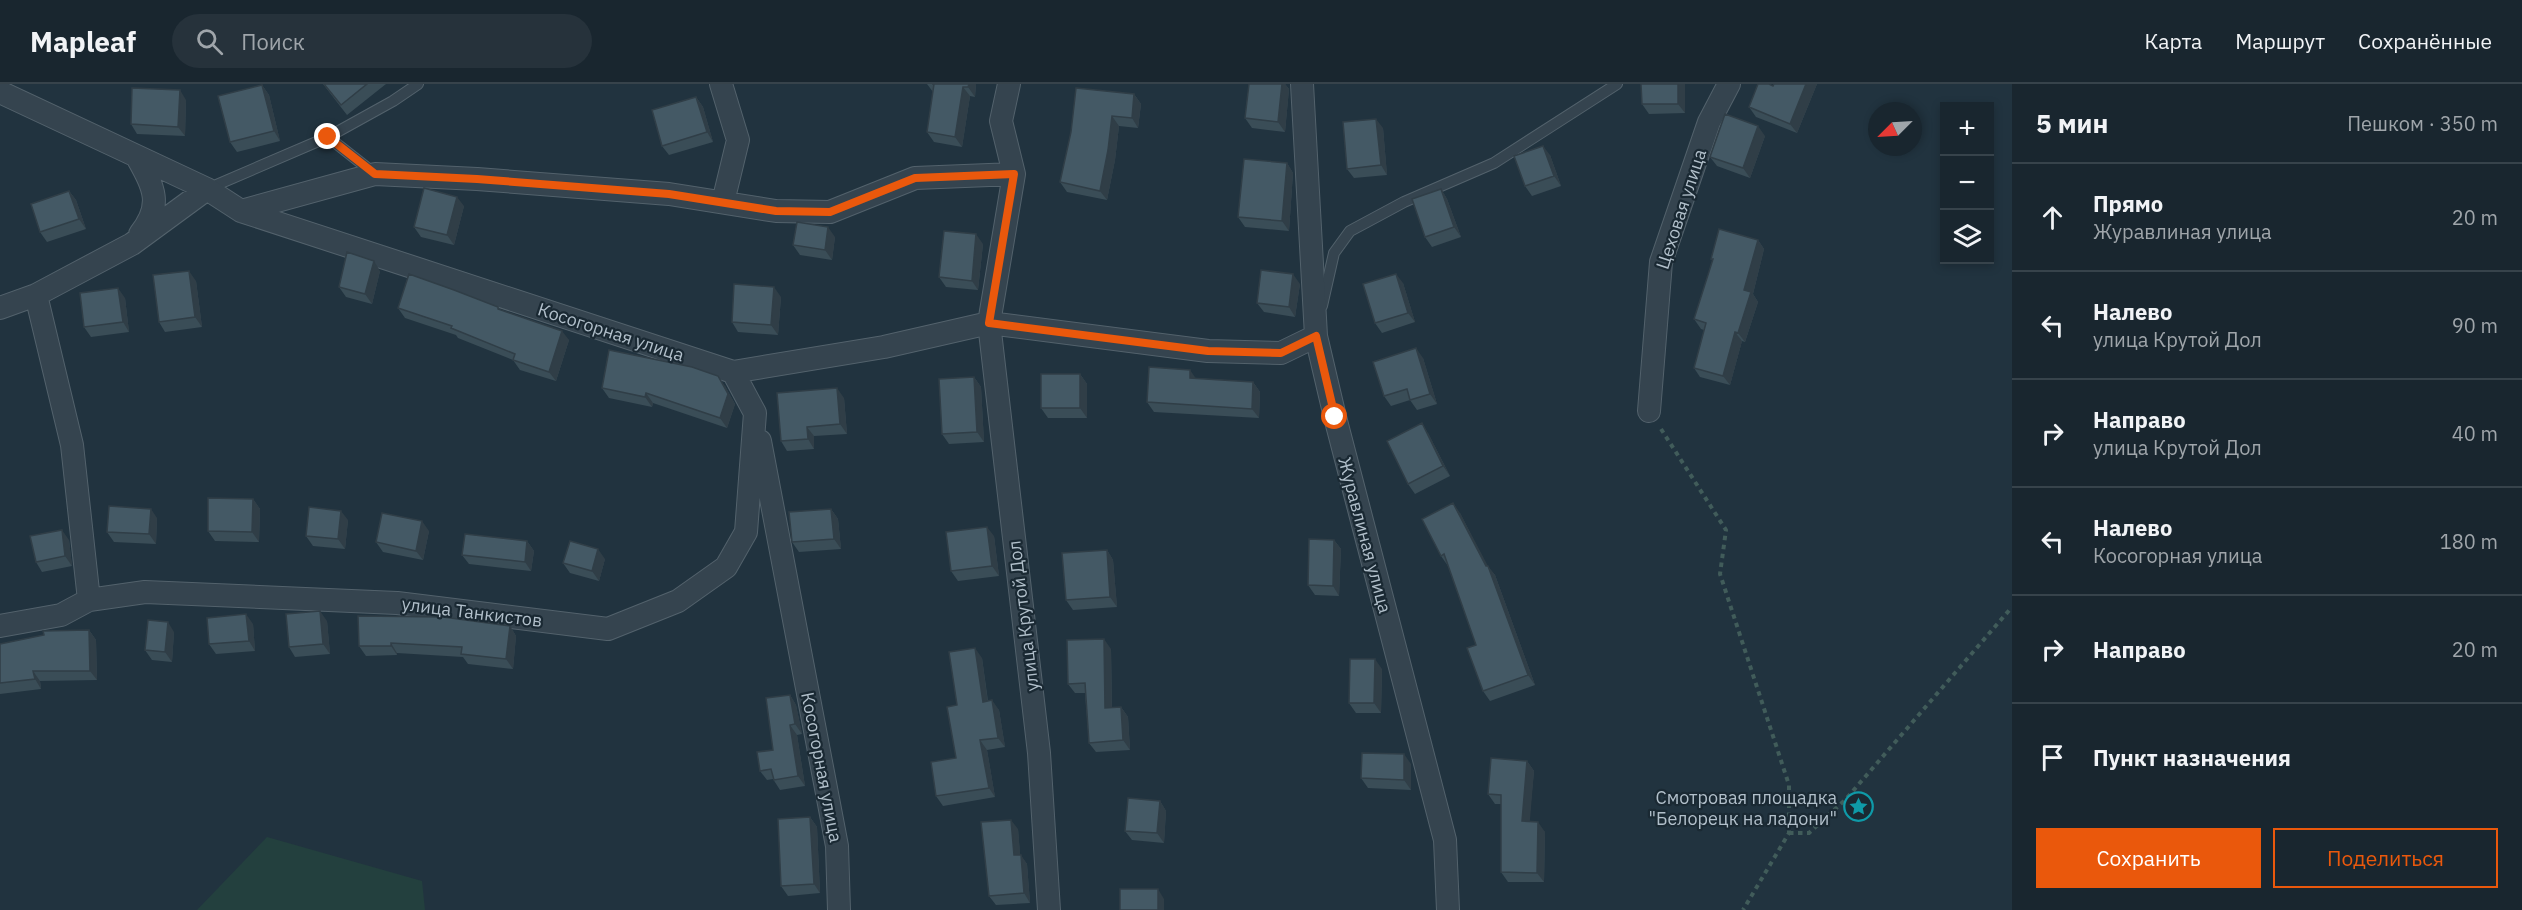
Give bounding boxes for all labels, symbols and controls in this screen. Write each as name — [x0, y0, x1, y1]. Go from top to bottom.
search box — [172, 14, 592, 68]
text: Mapleaf — [30, 23, 136, 60]
icon: search — [193, 25, 226, 58]
text: Поиск — [241, 27, 305, 56]
text: Карта — [2144, 27, 2202, 55]
text: Маршрут — [2235, 27, 2325, 55]
text: Сохранённые — [2358, 27, 2492, 55]
north arrow — [1868, 102, 1922, 156]
map controls — [1940, 102, 1994, 264]
button: + — [1940, 102, 1994, 156]
text: 5 мин — [2036, 106, 2108, 140]
text: Пешком · 350 m — [2347, 110, 2498, 137]
route end — [314, 123, 340, 149]
street label: Цеховая улица — [1651, 146, 1711, 272]
button: − — [1940, 156, 1994, 210]
text: Прямо — [2093, 189, 2163, 218]
icon: ahead — [2036, 201, 2069, 234]
text: 20 m — [2452, 204, 2498, 231]
button: layers — [1940, 210, 1994, 264]
text: Журавлиная улица — [2093, 218, 2272, 245]
street label: Косогорная улица — [535, 297, 687, 367]
text: Налево — [2093, 297, 2172, 326]
icon: left — [2036, 309, 2069, 342]
text: 90 m — [2452, 312, 2498, 339]
text: улица Крутой Дол — [2093, 326, 2262, 353]
route start — [1321, 403, 1347, 429]
text: Направо — [2093, 405, 2186, 434]
icon: right — [2036, 417, 2069, 450]
text: 40 m — [2452, 420, 2498, 447]
text: улица Крутой Дол — [2093, 434, 2262, 461]
street label: Журавлиная улица — [1333, 454, 1397, 616]
text: Налево — [2093, 513, 2172, 542]
icon: left — [2036, 525, 2069, 558]
text: 180 m — [2440, 528, 2498, 555]
street label: улица Крутой Дол — [1002, 539, 1044, 693]
text: Косогорная улица — [2093, 542, 2262, 569]
street label: улица Танкистов — [400, 592, 544, 632]
icon: right — [2036, 633, 2069, 666]
text: Направо — [2093, 635, 2186, 664]
text: 20 m — [2452, 636, 2498, 663]
street label: Косогорная улица — [796, 690, 848, 844]
icon: arrive — [2036, 741, 2069, 774]
text: Пункт назначения — [2093, 743, 2291, 772]
place label: Смотровая площадка "Белорецк на ладони" — [1648, 786, 1837, 830]
place icon: Смотровая площадка "Белорецк на ладони" — [1842, 791, 1874, 823]
button: Сохранить — [2036, 828, 2261, 888]
button: Поделиться — [2273, 828, 2498, 888]

